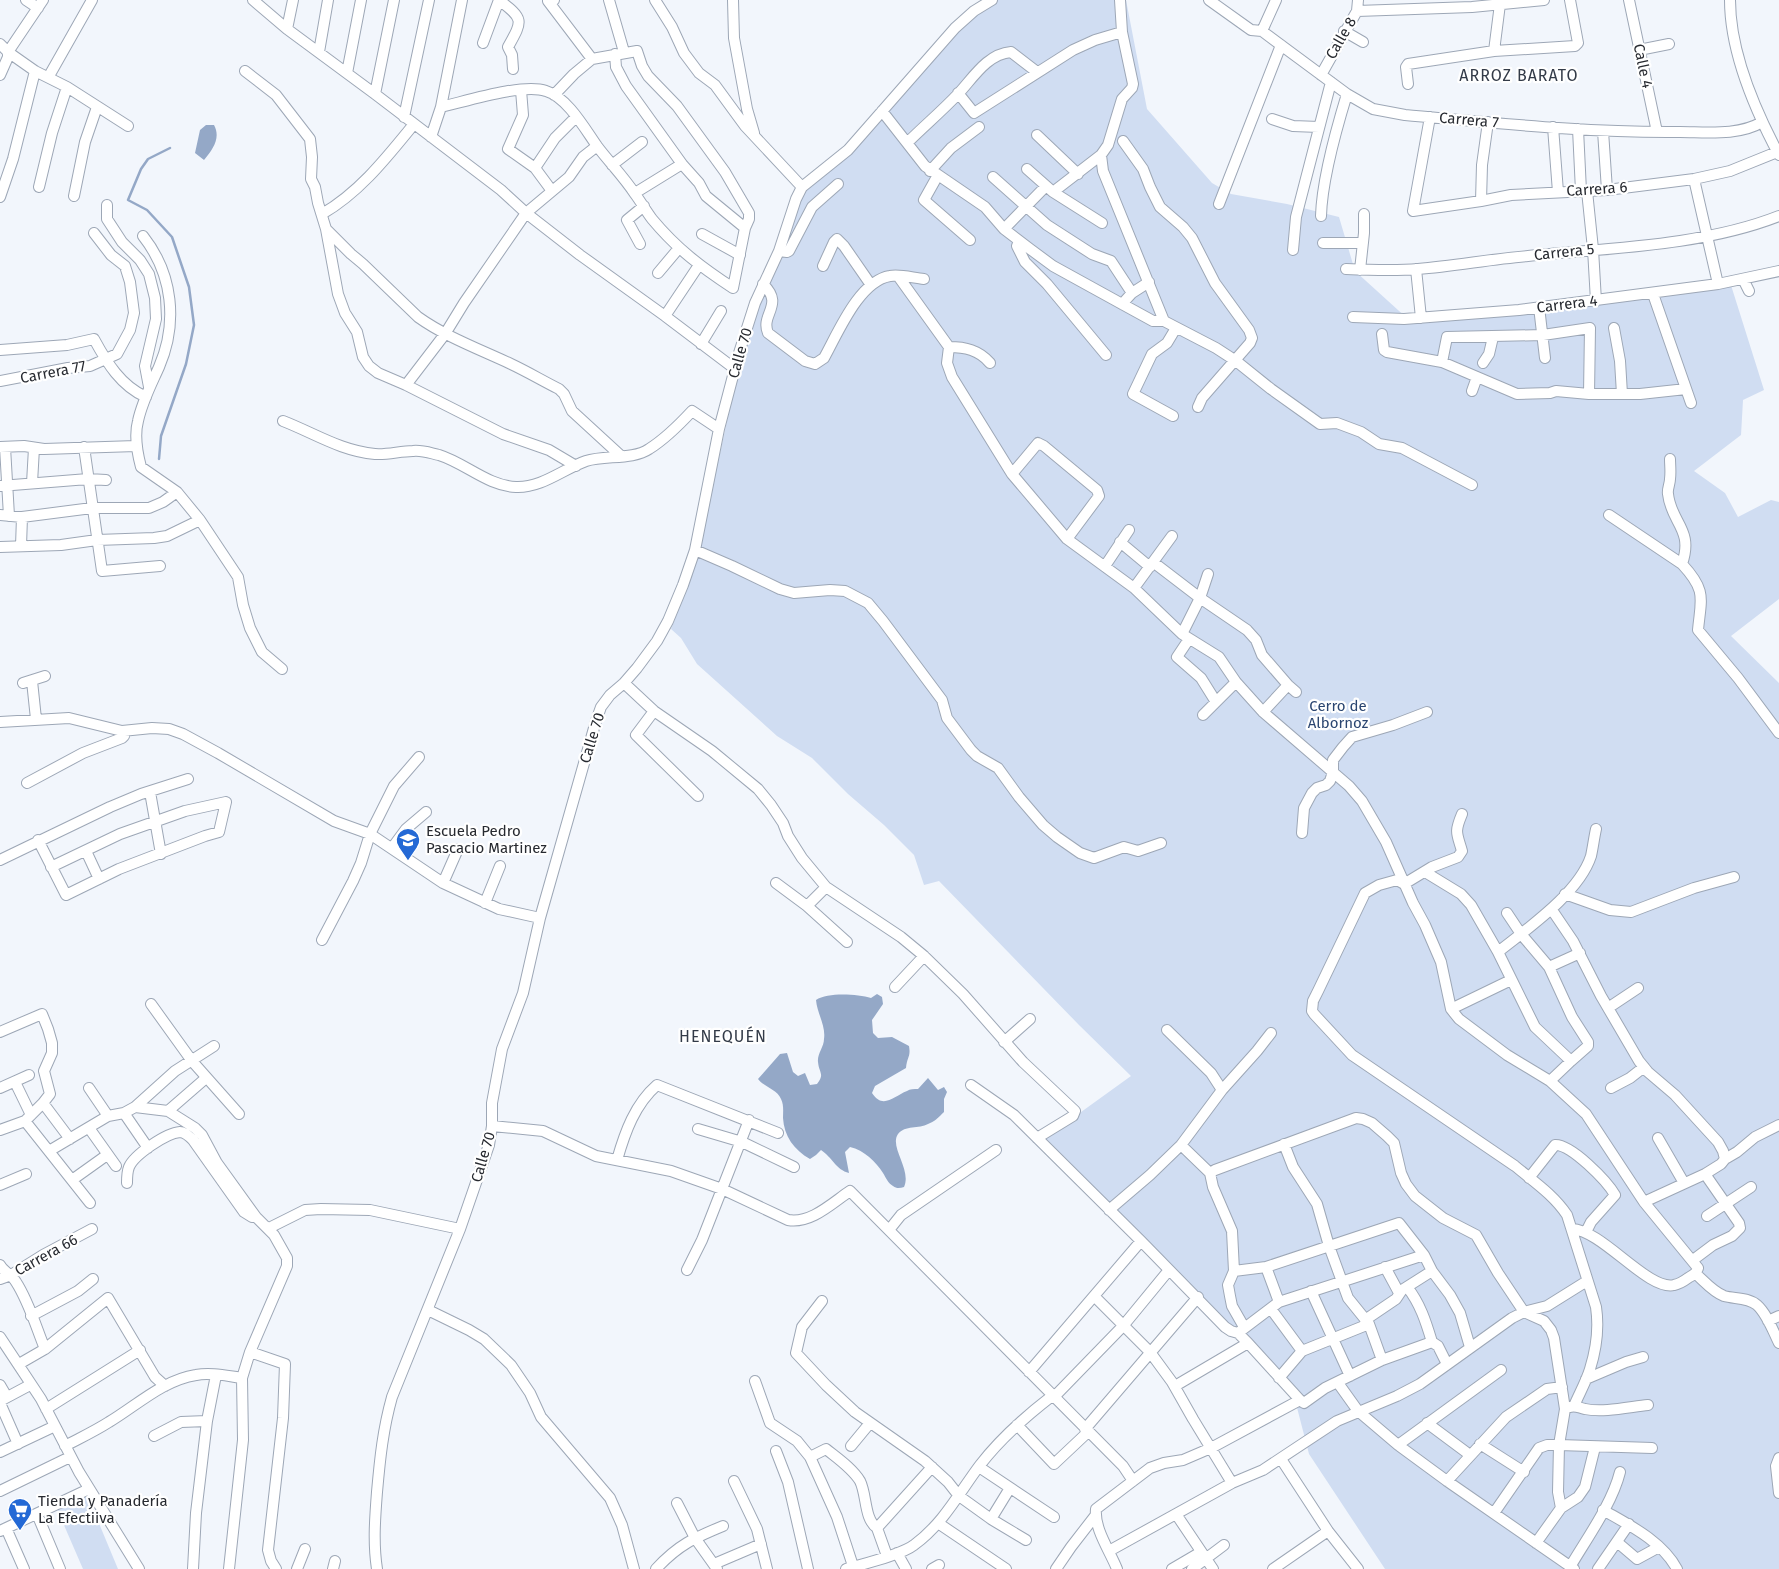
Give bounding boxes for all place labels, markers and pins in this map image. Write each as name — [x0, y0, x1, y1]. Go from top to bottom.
place label: Escuela Pedro Pascacio Martinez — [426, 822, 547, 857]
school or university icon: Escuela Pedro Pascacio Martinez — [395, 827, 421, 861]
place label: Tienda y Panadería La Efectiiva — [38, 1492, 168, 1527]
supermarket icon: Tienda y Panadería La Efectiiva — [7, 1497, 33, 1531]

